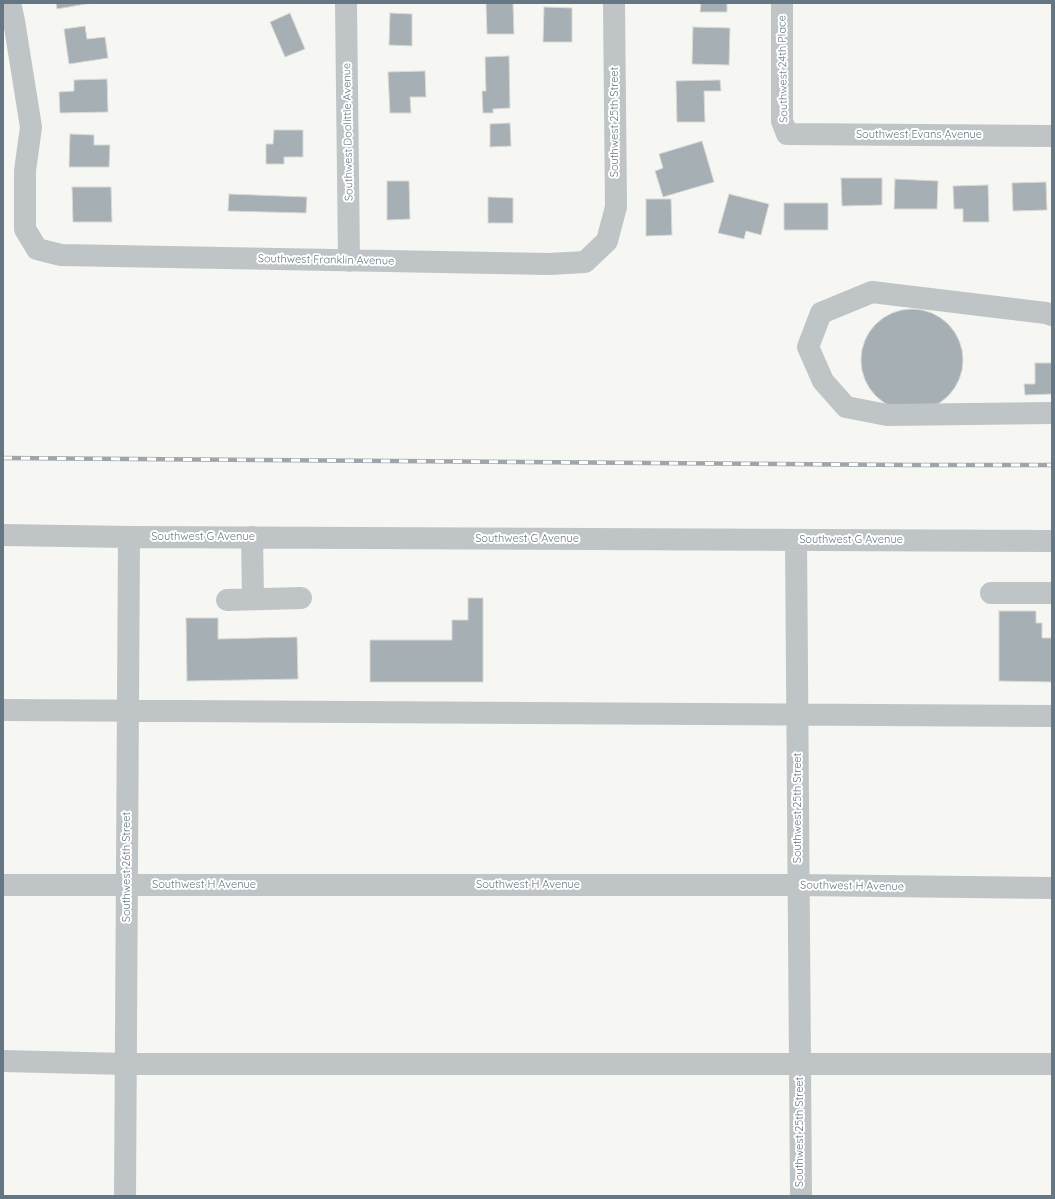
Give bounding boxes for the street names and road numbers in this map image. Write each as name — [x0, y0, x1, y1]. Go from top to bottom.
street label: Southwest 24th Place — [775, 15, 791, 123]
street label: Southwest Doolittle Avenue — [340, 63, 356, 201]
street label: Southwest 25th Street — [608, 67, 622, 177]
street label: Southwest Evans Avenue — [856, 128, 982, 142]
street label: Southwest Franklin Avenue — [258, 252, 394, 268]
street label: Southwest G Avenue — [151, 530, 255, 544]
street label: Southwest G Avenue — [475, 532, 579, 546]
street label: Southwest G Avenue — [799, 533, 903, 547]
street label: Southwest 25th Street — [791, 753, 805, 863]
street label: Southwest 26th Street — [120, 812, 134, 922]
street label: Southwest H Avenue — [152, 878, 256, 892]
street label: Southwest H Avenue — [476, 878, 580, 892]
street label: Southwest H Avenue — [800, 878, 904, 894]
street label: Southwest 25th Street — [793, 1077, 807, 1187]

